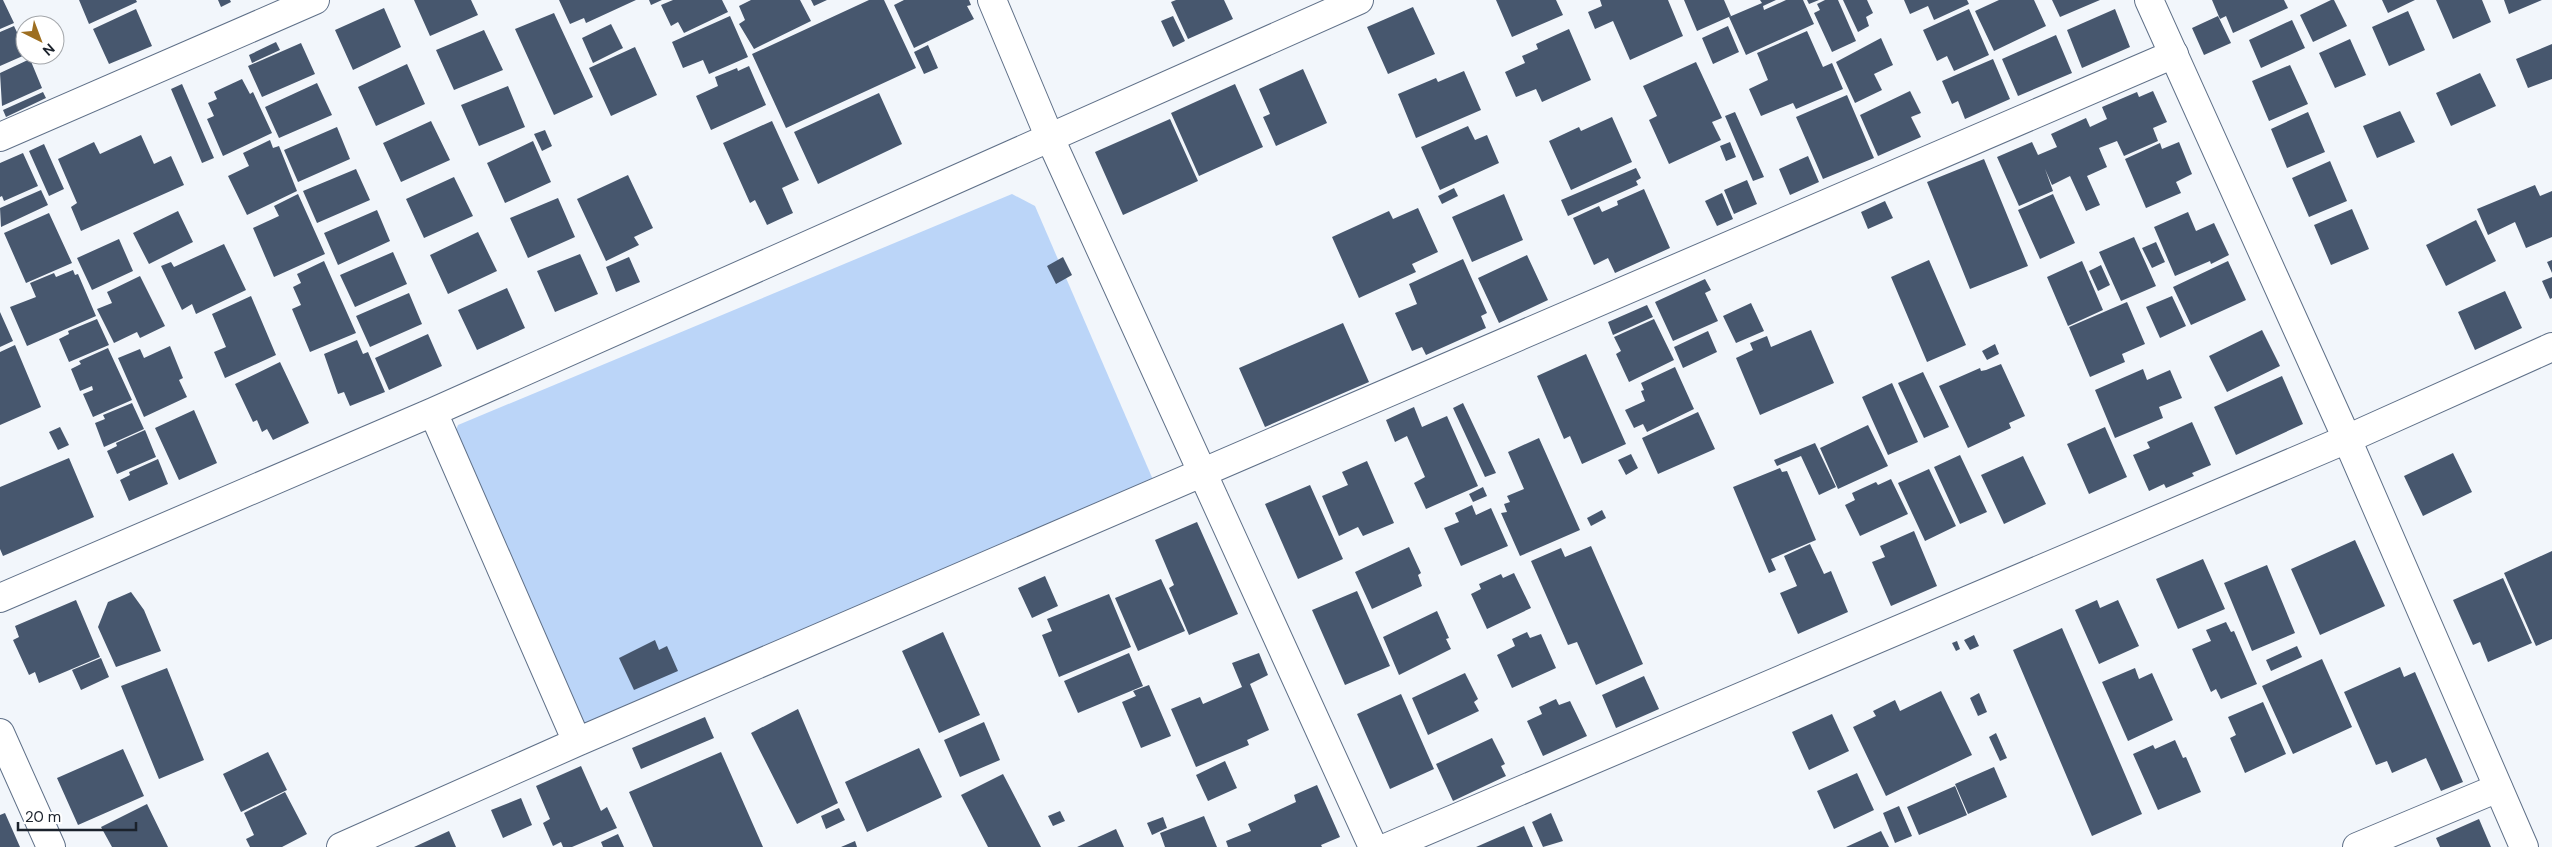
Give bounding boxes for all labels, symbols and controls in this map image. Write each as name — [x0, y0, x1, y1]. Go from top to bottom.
north arrow — [15, 15, 65, 65]
text: N — [39, 40, 59, 60]
scale bar — [18, 800, 135, 832]
text: 20 m — [25, 807, 61, 827]

